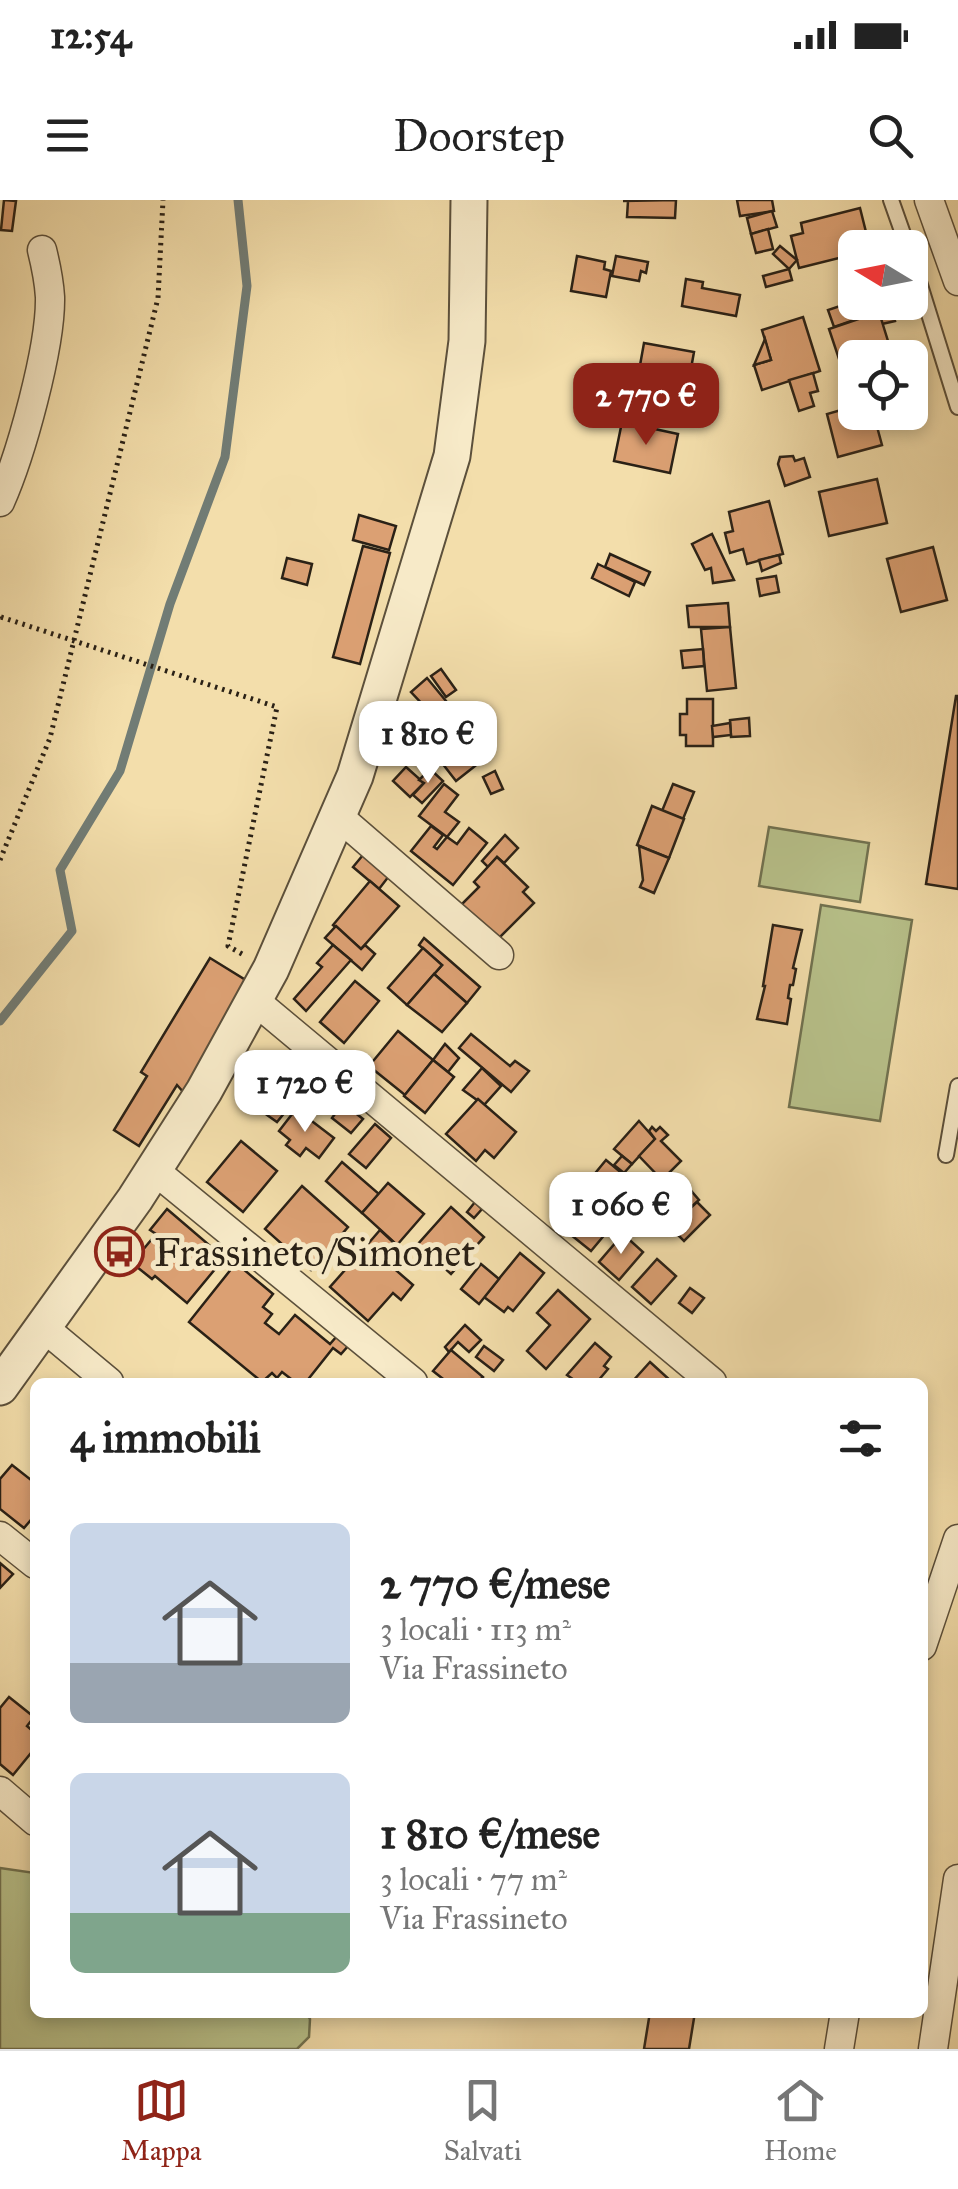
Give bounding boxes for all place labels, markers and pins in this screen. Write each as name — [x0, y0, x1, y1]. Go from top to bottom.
pin: 2 770 € — [554, 363, 738, 448]
pin: 1 810 € — [336, 701, 520, 786]
pin: 1 720 € — [213, 1050, 397, 1135]
pin: 1 060 € — [529, 1172, 713, 1257]
bus stop icon: Frassineto/Simonet — [93, 1226, 145, 1278]
place label: Frassineto/Simonet — [154, 1228, 475, 1277]

